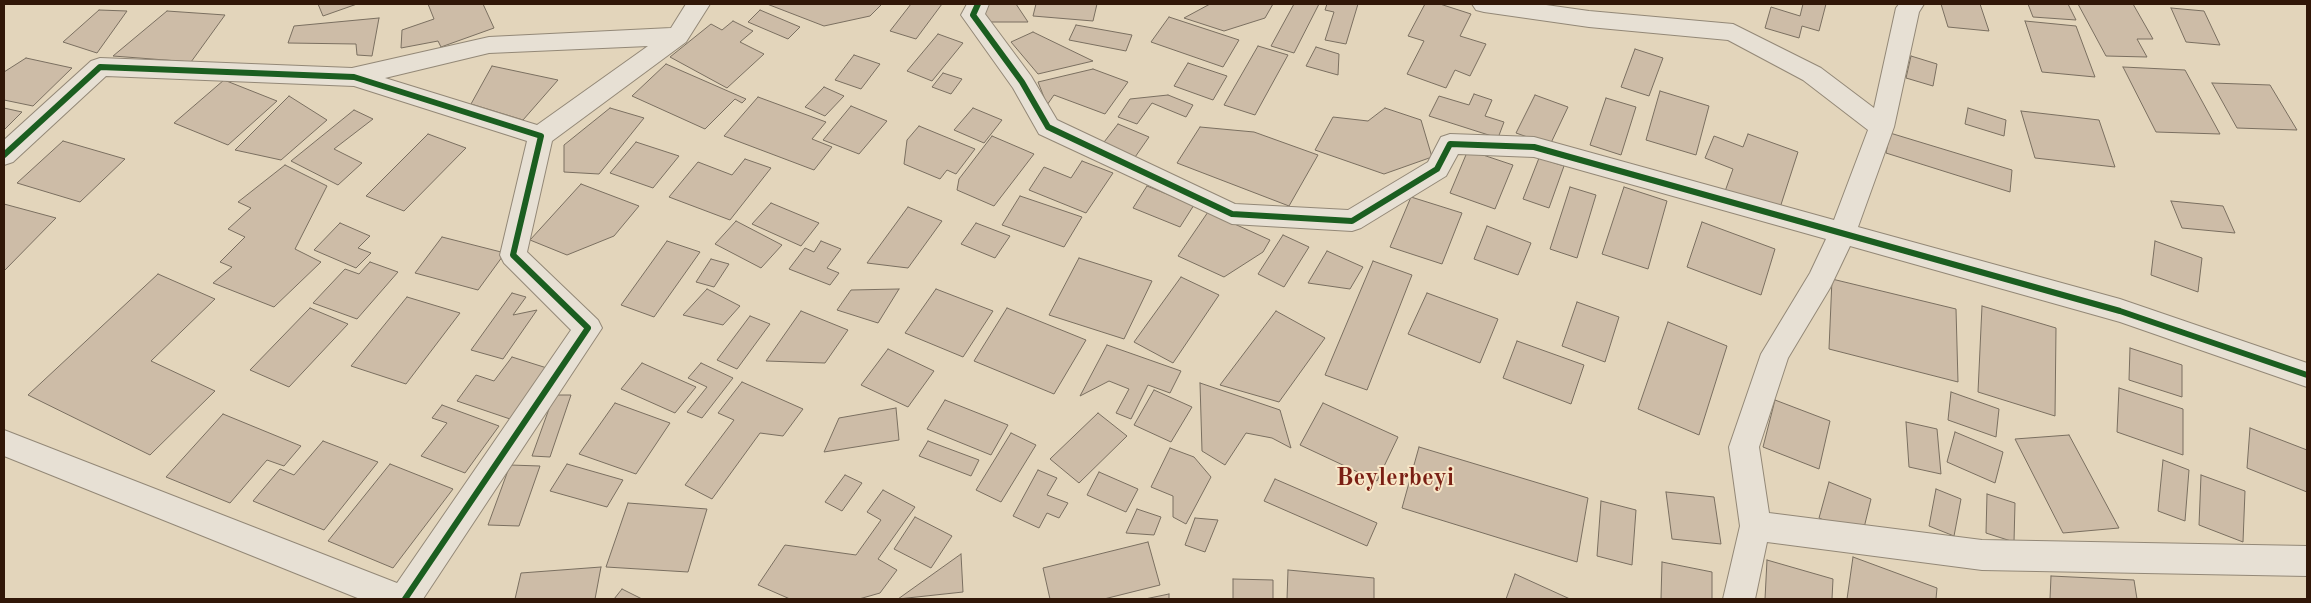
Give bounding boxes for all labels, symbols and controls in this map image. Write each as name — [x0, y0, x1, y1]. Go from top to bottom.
district label: Beylerbeyi — [1336, 463, 1454, 493]

